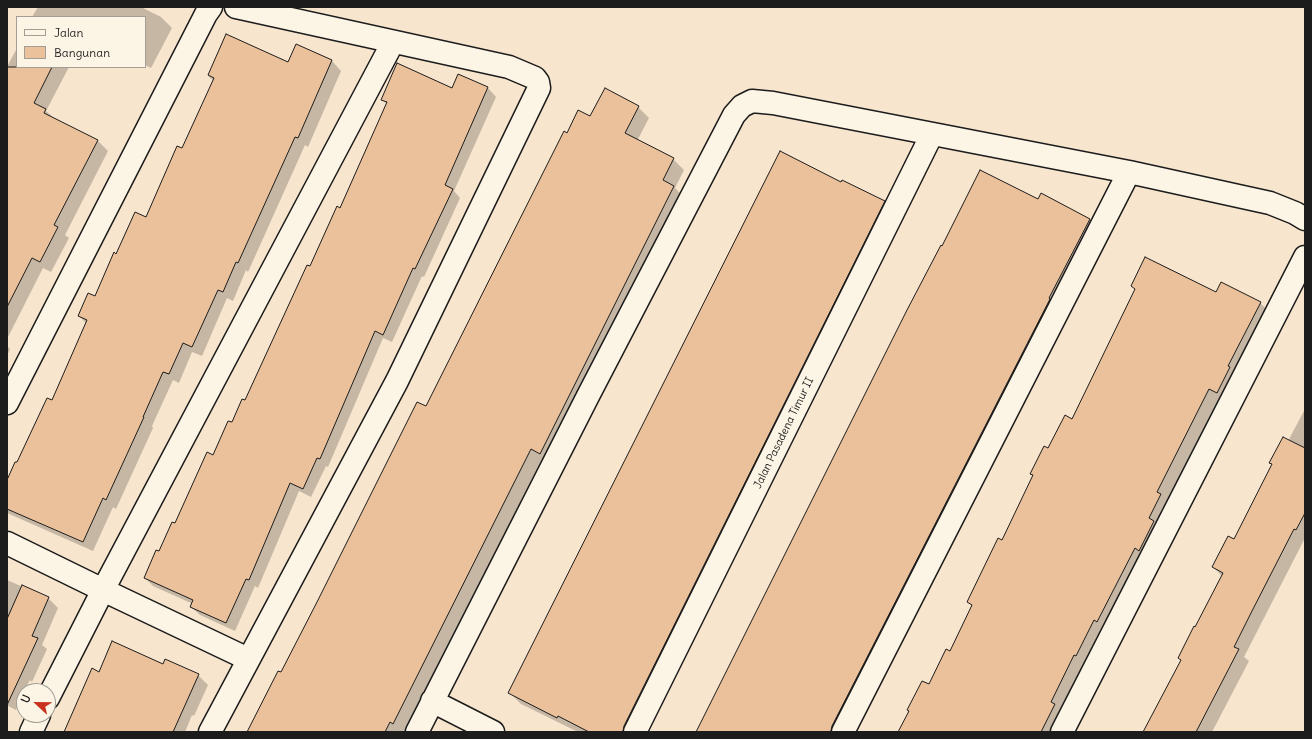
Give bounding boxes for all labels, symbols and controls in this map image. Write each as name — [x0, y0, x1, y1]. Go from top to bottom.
legend — [16, 16, 146, 68]
text: Jalan — [54, 25, 83, 40]
text: Bangunan — [54, 45, 110, 60]
street label: Jalan Pasadena Timur II — [751, 375, 817, 491]
north arrow — [16, 683, 56, 723]
text: U — [18, 693, 34, 705]

